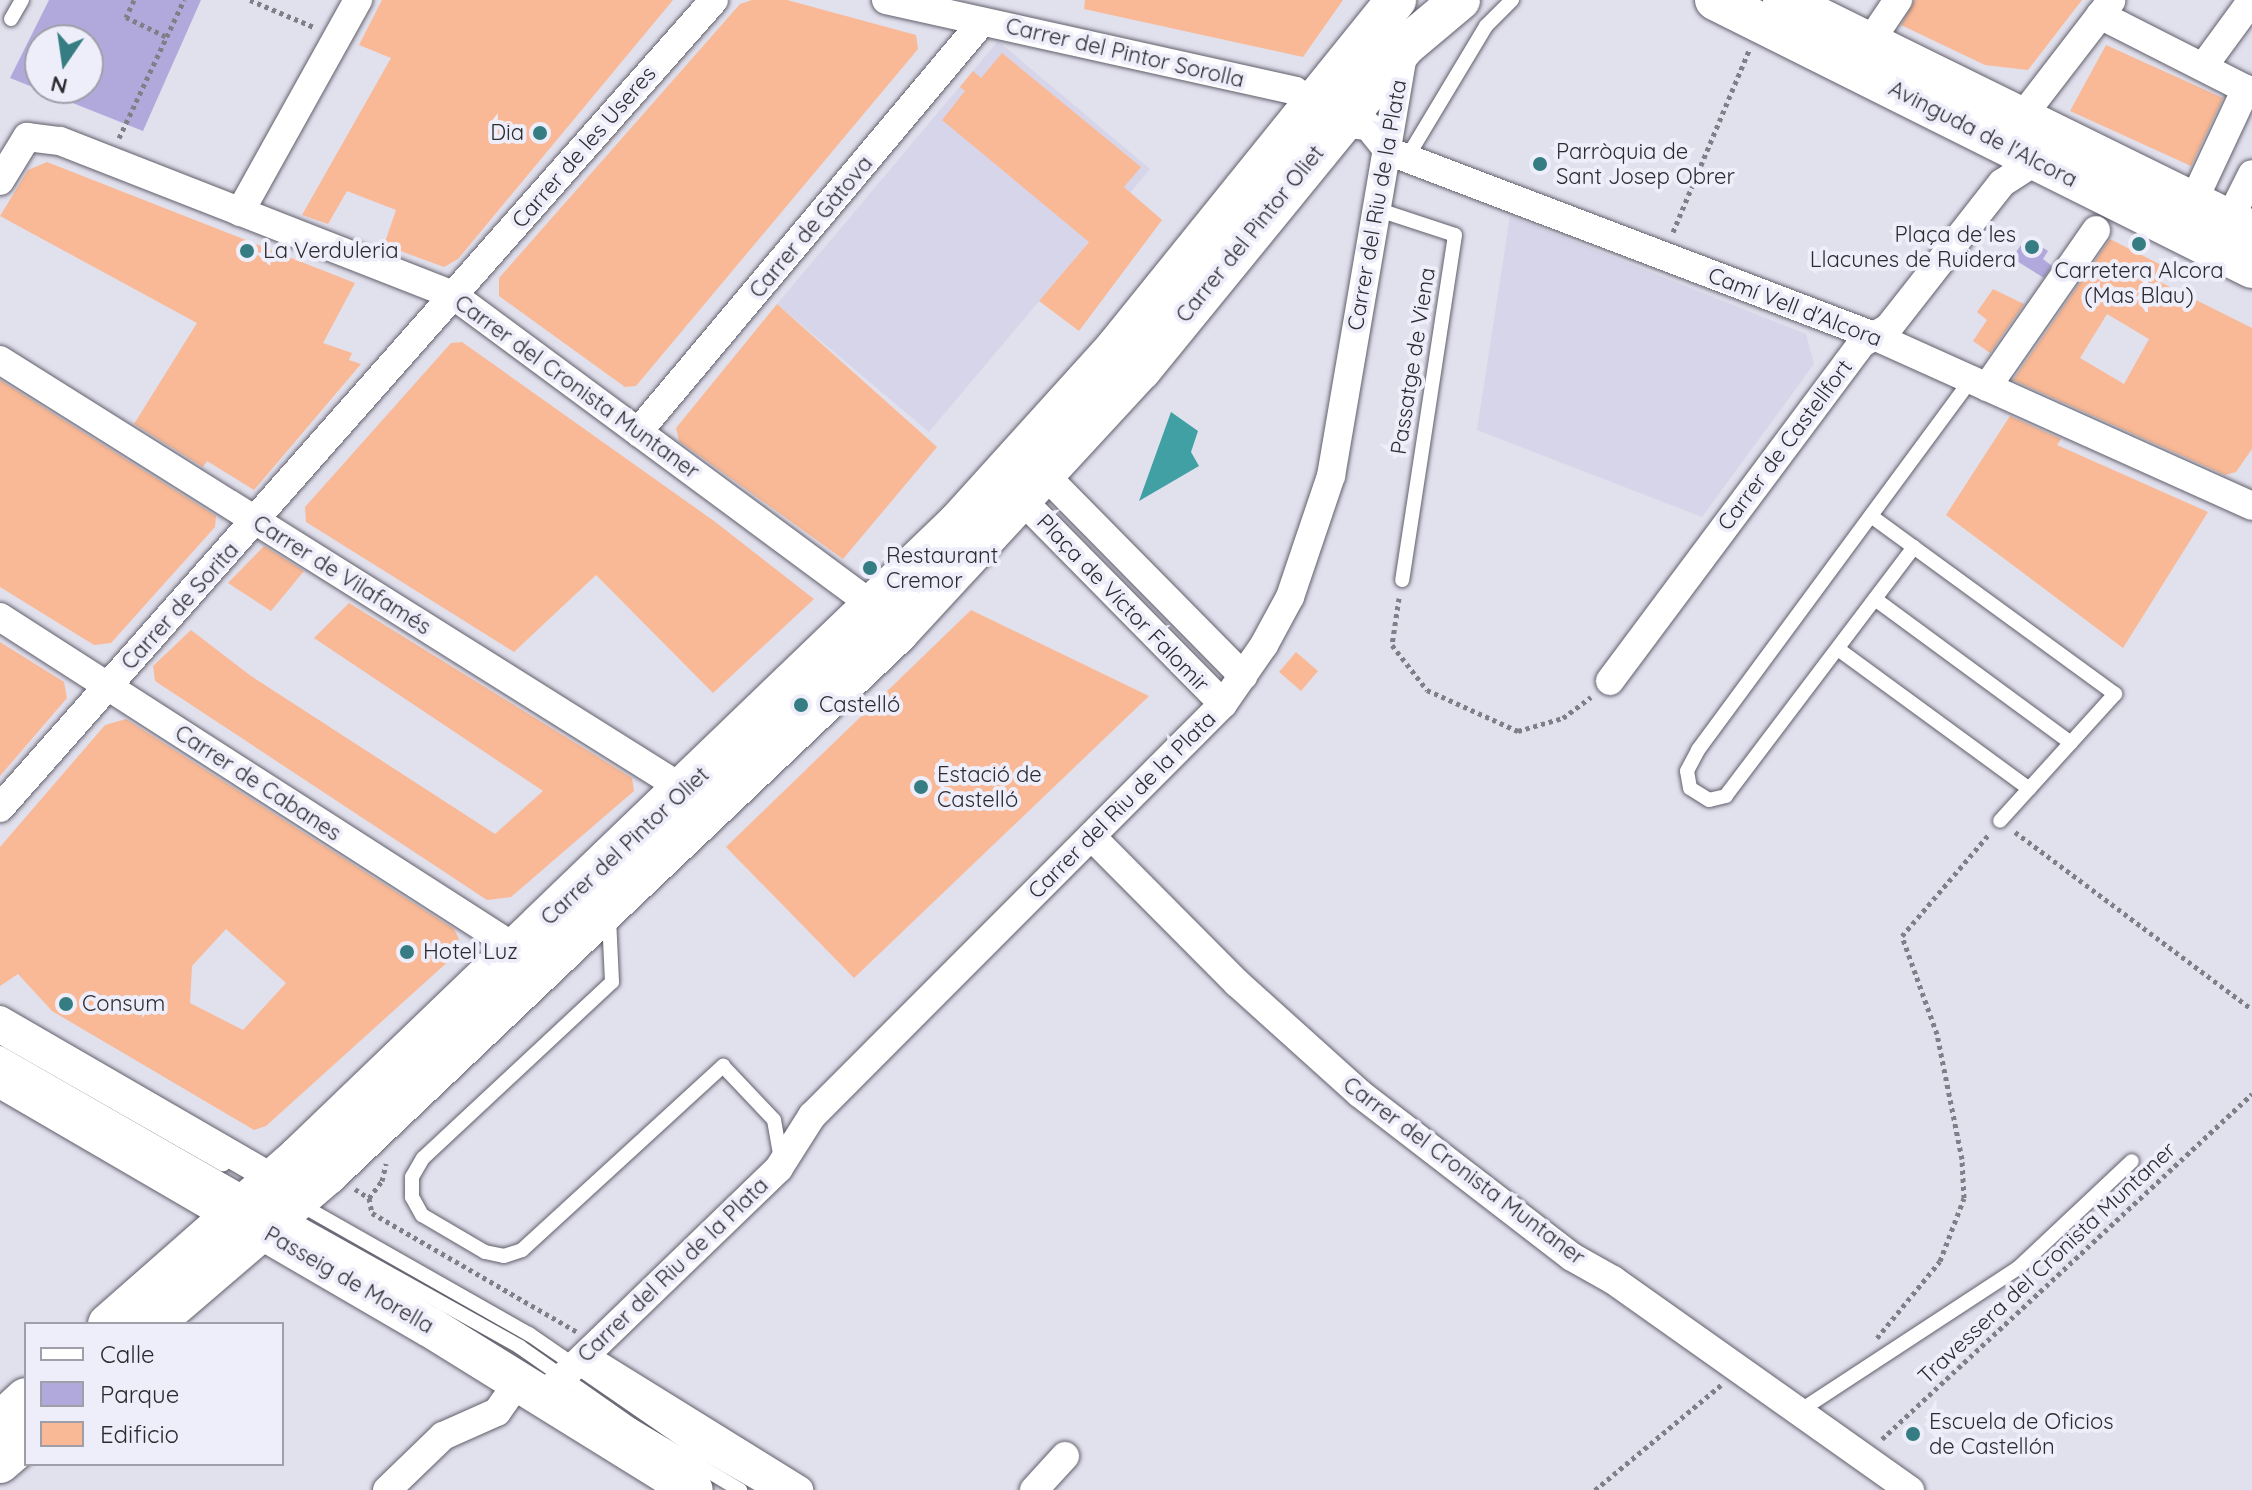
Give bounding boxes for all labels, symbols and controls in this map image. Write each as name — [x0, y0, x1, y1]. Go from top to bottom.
street label: Carrer del Pintor Sorolla — [1003, 13, 1247, 93]
north arrow — [24, 24, 104, 104]
street label: Carrer de les Useres — [507, 61, 661, 233]
text: N — [48, 70, 70, 101]
street label: Avinguda de l'Alcora — [1884, 75, 2082, 193]
street label: Carrer del Riu de la Plata — [1342, 77, 1412, 333]
place label: Dia — [490, 120, 524, 146]
marker: Dia — [531, 124, 549, 142]
place label: Parròquia de Sant Josep Obrer — [1556, 138, 1735, 190]
street label: Carrer del Pintor Oliet — [1171, 140, 1329, 328]
street label: Carrer de Gàtova — [744, 151, 878, 303]
marker: Parròquia de Sant Josep Obrer — [1531, 155, 1549, 173]
place label: Plaça de les Llacunes de Ruidera — [1810, 221, 2016, 272]
marker: Carretera Alcora (Mas Blau) — [2130, 235, 2148, 253]
place label: La Verduleria — [263, 238, 399, 264]
marker: Plaça de les Llacunes de Ruidera — [2023, 238, 2041, 256]
marker: La Verduleria — [238, 242, 256, 260]
place label: Carretera Alcora (Mas Blau) — [2054, 257, 2224, 308]
street label: Camí Vell d'Alcora — [1704, 262, 1886, 352]
street label: Passatge de Viena — [1385, 266, 1441, 456]
street label: Carrer del Cronista Muntaner — [450, 289, 704, 485]
street label: Carrer de Castellfort — [1712, 354, 1858, 536]
street label: Plaça de Víctor Falomir — [1031, 509, 1215, 697]
street label: Carrer de Vilafamés — [248, 510, 436, 640]
street label: Carrer de Sorita — [116, 537, 244, 675]
place label: Restaurant Cremor — [886, 542, 998, 594]
marker: Restaurant Cremor — [861, 559, 879, 577]
place label: Castelló — [819, 692, 900, 718]
marker: Castelló — [790, 694, 812, 716]
street label: Carrer del Riu de la Plata — [1023, 706, 1221, 904]
street label: Carrer de Cabanes — [170, 719, 346, 847]
street label: Carrer del Pintor Oliet — [536, 761, 714, 931]
place label: Estació de Castelló — [937, 761, 1042, 812]
marker: Estació de Castelló — [912, 778, 930, 796]
place label: Hotel Luz — [423, 939, 518, 965]
marker: Hotel Luz — [398, 943, 416, 961]
place label: Consum — [82, 991, 165, 1017]
marker: Consum — [57, 995, 75, 1013]
street label: Carrer del Cronista Muntaner — [1338, 1071, 1590, 1271]
street label: Travessera del Cronista Muntaner — [1913, 1137, 2181, 1389]
street label: Carrer del Riu de la Plata — [572, 1172, 774, 1368]
street label: Passeig de Morella — [260, 1221, 438, 1339]
legend — [24, 1322, 284, 1466]
text: Calle — [100, 1339, 155, 1369]
text: Parque — [100, 1379, 179, 1409]
place label: Escuela de Oficios de Castellón — [1929, 1408, 2113, 1460]
text: Edificio — [100, 1419, 179, 1449]
marker: Escuela de Oficios de Castellón — [1904, 1425, 1922, 1443]

